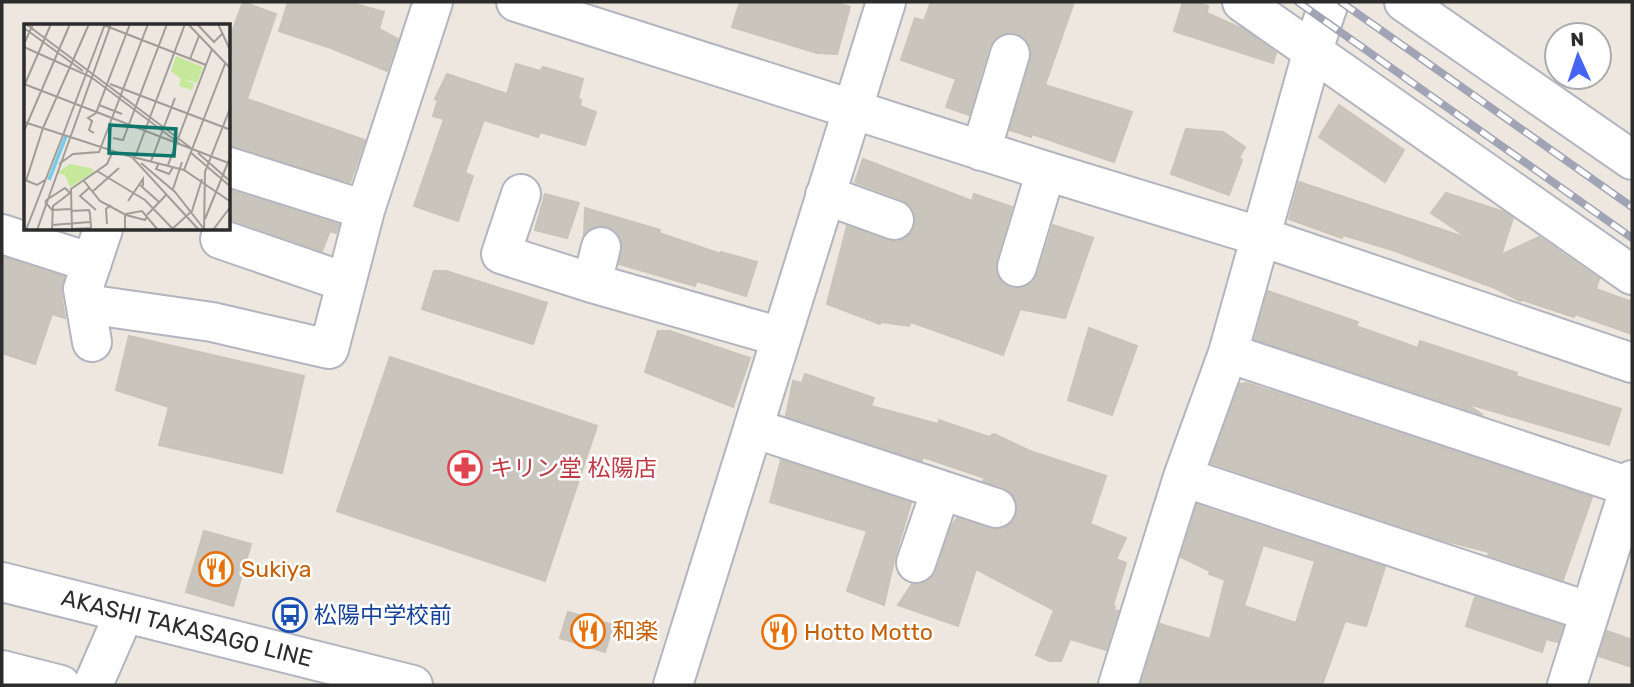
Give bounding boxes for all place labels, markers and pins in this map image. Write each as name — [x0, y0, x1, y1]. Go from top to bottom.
pharmacy icon: キリン堂 松陽店 — [446, 449, 484, 487]
place label: キリン堂 松陽店 — [490, 454, 657, 482]
restaurant icon: Sukiya — [197, 550, 235, 588]
place label: Sukiya — [241, 555, 312, 583]
bus stop icon: 松陽中学校前 — [271, 596, 309, 634]
place label: 松陽中学校前 — [314, 601, 452, 629]
restaurant icon: 和楽 — [569, 612, 607, 650]
restaurant icon: Hotto Motto — [760, 613, 798, 651]
place label: 和楽 — [612, 617, 658, 645]
place label: Hotto Motto — [804, 618, 933, 646]

